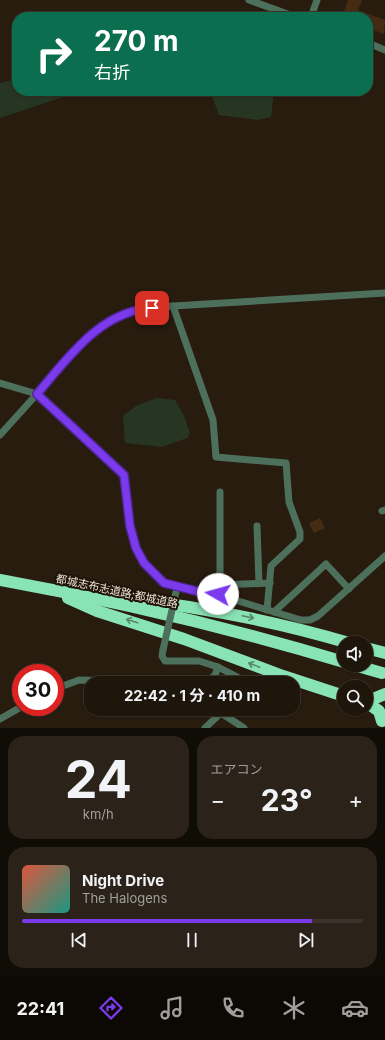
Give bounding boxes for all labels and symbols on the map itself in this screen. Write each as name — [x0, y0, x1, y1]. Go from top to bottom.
pin — [135, 291, 169, 325]
street label: 都城志布志道路;都城道路 — [55, 571, 179, 611]
position arrow — [197, 573, 239, 615]
one-way arrow — [241, 614, 254, 622]
one-way arrow — [126, 617, 139, 624]
one-way arrow — [249, 661, 261, 669]
speed limit sign: 30 — [12, 664, 64, 716]

